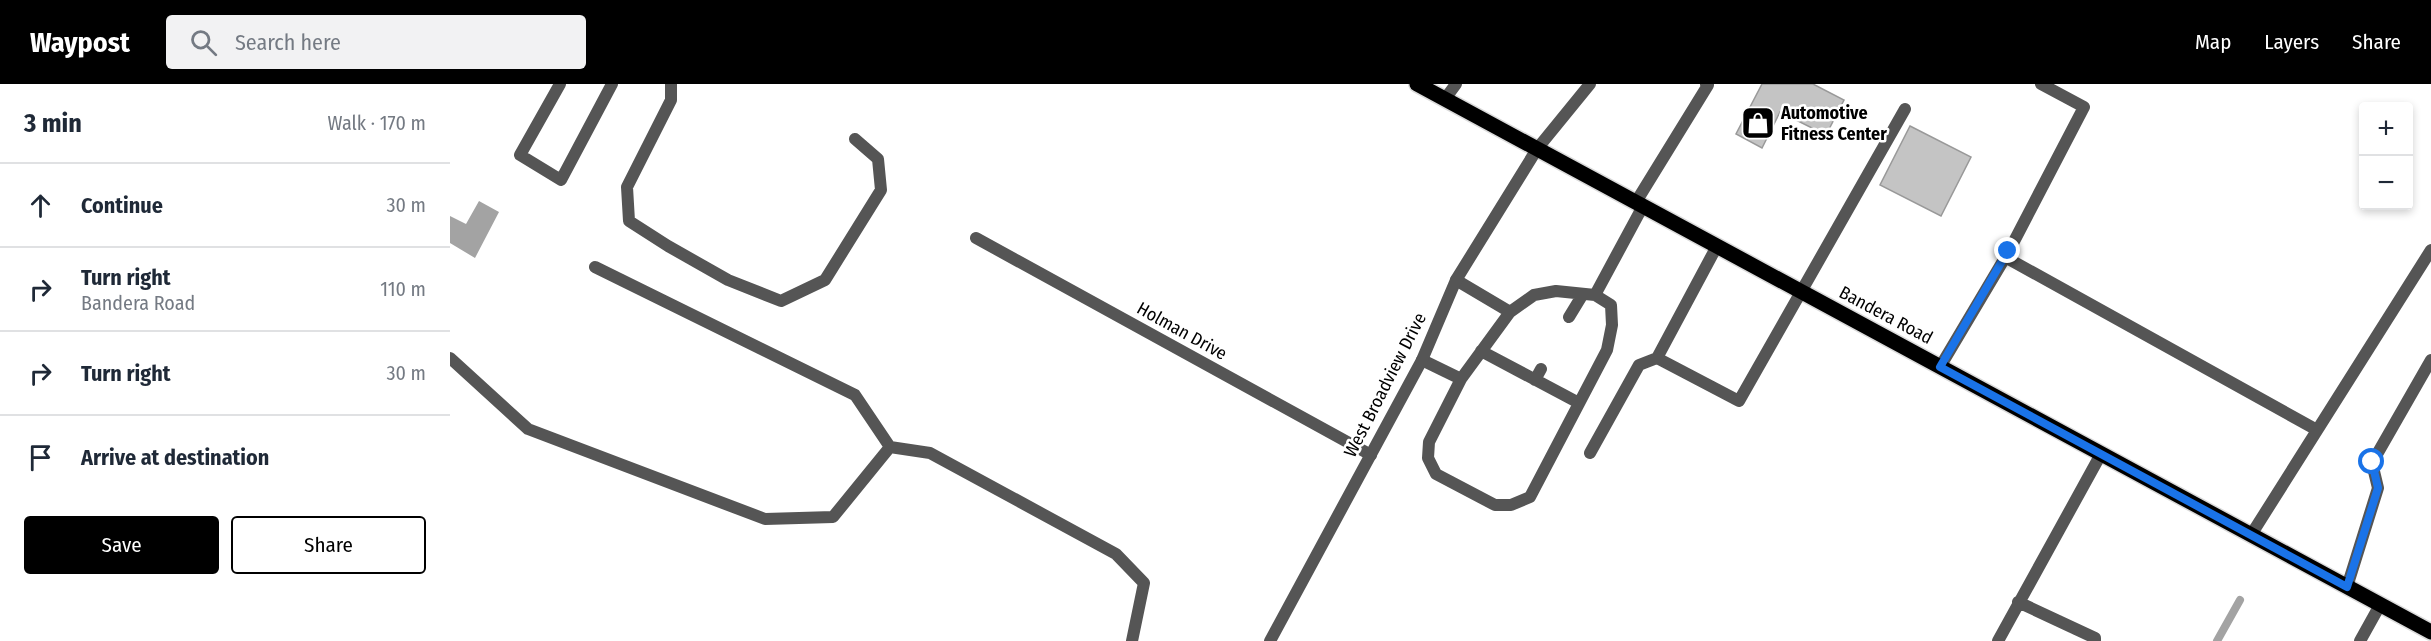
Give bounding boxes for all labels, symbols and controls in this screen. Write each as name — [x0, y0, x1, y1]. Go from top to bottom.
search box — [166, 15, 586, 69]
text: Waypost — [30, 26, 130, 59]
icon: search — [187, 26, 220, 59]
text: Search here — [235, 29, 341, 56]
text: Map — [2195, 29, 2231, 55]
text: Layers — [2264, 29, 2319, 55]
text: Share — [2352, 29, 2401, 55]
place label: Automotive Fitness Center — [1780, 102, 1887, 145]
map controls — [2359, 102, 2413, 210]
button: + — [2359, 102, 2413, 156]
shop icon: Automotive Fitness Center — [1740, 105, 1776, 141]
text: 3 min — [24, 108, 82, 139]
text: Walk · 170 m — [328, 111, 426, 135]
button: − — [2359, 156, 2413, 210]
icon: ahead — [24, 189, 57, 222]
text: Continue — [81, 192, 163, 219]
text: 30 m — [386, 193, 426, 217]
route end — [1994, 237, 2020, 263]
text: Turn right — [81, 264, 170, 291]
icon: right — [24, 273, 57, 306]
text: 110 m — [380, 277, 426, 301]
street label: Bandera Road — [1835, 281, 1937, 349]
text: Bandera Road — [81, 291, 195, 315]
street label: Holman Drive — [1133, 297, 1231, 365]
street label: West Broadview Drive — [1339, 309, 1431, 461]
icon: right — [24, 357, 57, 390]
text: Turn right — [81, 360, 170, 387]
text: 30 m — [386, 361, 426, 385]
icon: arrive — [24, 441, 57, 474]
text: Arrive at destination — [81, 444, 269, 471]
route start — [2358, 448, 2384, 474]
button: Save — [24, 516, 219, 574]
button: Share — [231, 516, 426, 574]

